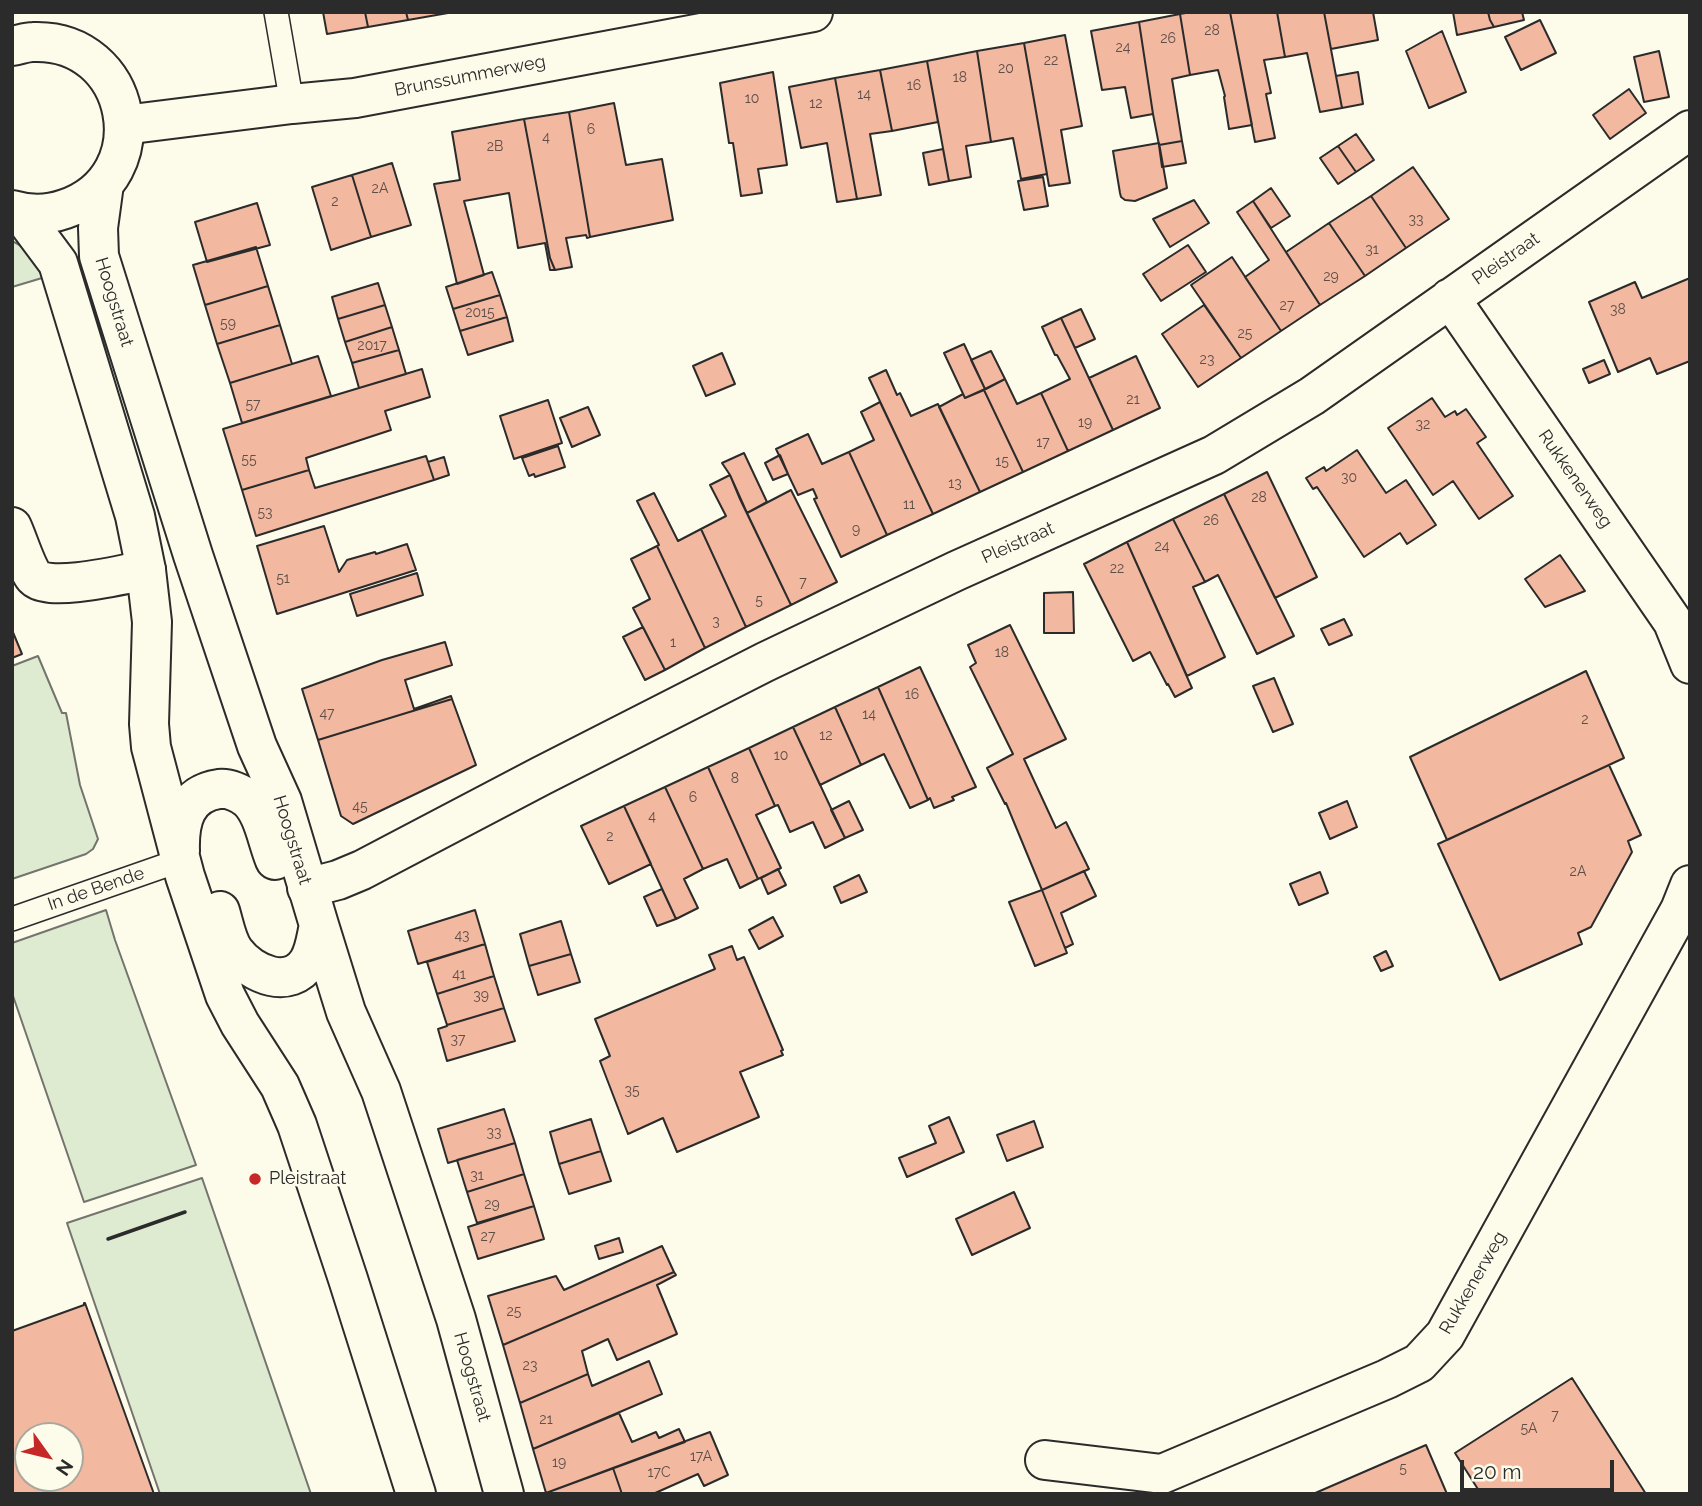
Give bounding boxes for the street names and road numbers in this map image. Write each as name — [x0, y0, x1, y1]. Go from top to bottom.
street label: Brunssummerweg — [393, 51, 547, 101]
street label: Pleistraat — [1468, 228, 1544, 290]
street label: Hoogstraat — [90, 255, 138, 349]
street label: Rukkenerweg — [1533, 426, 1617, 532]
street label: Pleistraat — [978, 517, 1058, 569]
street label: Hoogstraat — [268, 793, 316, 887]
street label: In de Bende — [45, 862, 147, 916]
street label: Rukkenerweg — [1435, 1228, 1511, 1338]
street label: Hoogstraat — [449, 1330, 495, 1424]

